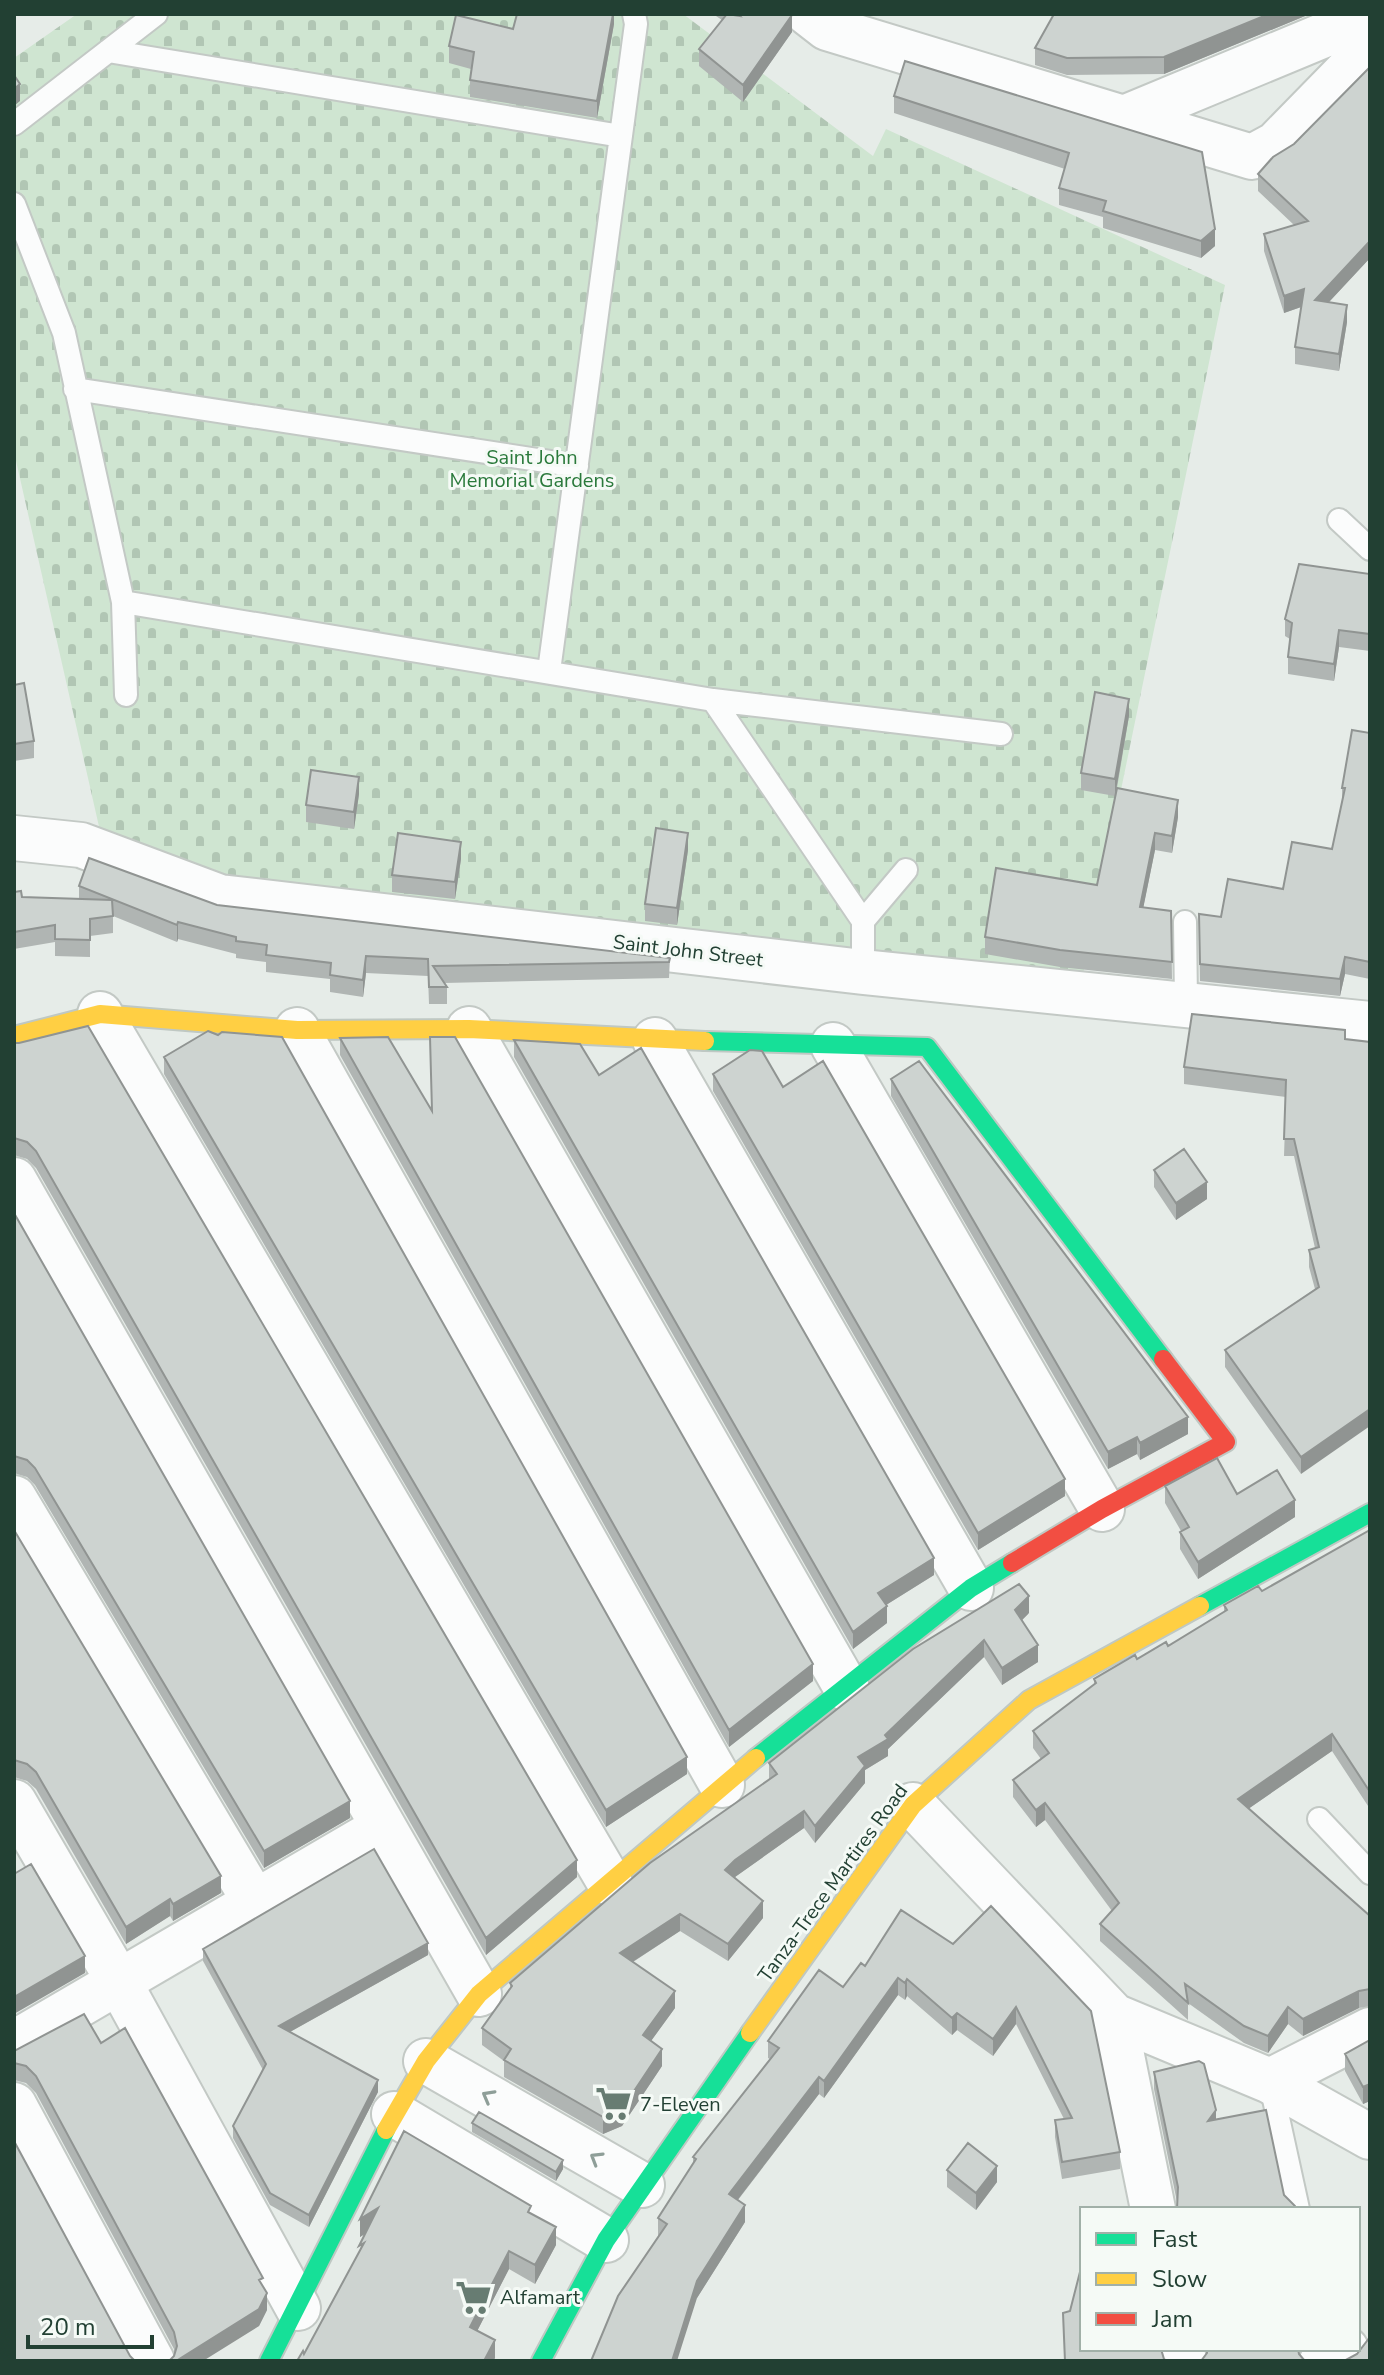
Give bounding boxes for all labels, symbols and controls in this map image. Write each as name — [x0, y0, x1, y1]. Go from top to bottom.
park label: Saint John Memorial Gardens — [450, 444, 614, 494]
street label: Saint John Street — [611, 928, 766, 974]
street label: Tanza-Trece Martires Road — [752, 1778, 914, 1988]
supermarket icon: 7-Eleven — [595, 2085, 633, 2123]
one-way arrow — [483, 2090, 497, 2106]
place label: 7-Eleven — [640, 2091, 721, 2118]
one-way arrow — [590, 2152, 605, 2167]
legend — [1080, 2207, 1360, 2351]
text: Fast — [1152, 2223, 1198, 2255]
text: Slow — [1152, 2263, 1207, 2295]
supermarket icon: Alfamart — [455, 2278, 493, 2316]
place label: Alfamart — [500, 2284, 581, 2311]
scale bar — [28, 2299, 152, 2349]
text: Jam — [1151, 2303, 1193, 2335]
text: 20 m — [40, 2311, 96, 2343]

